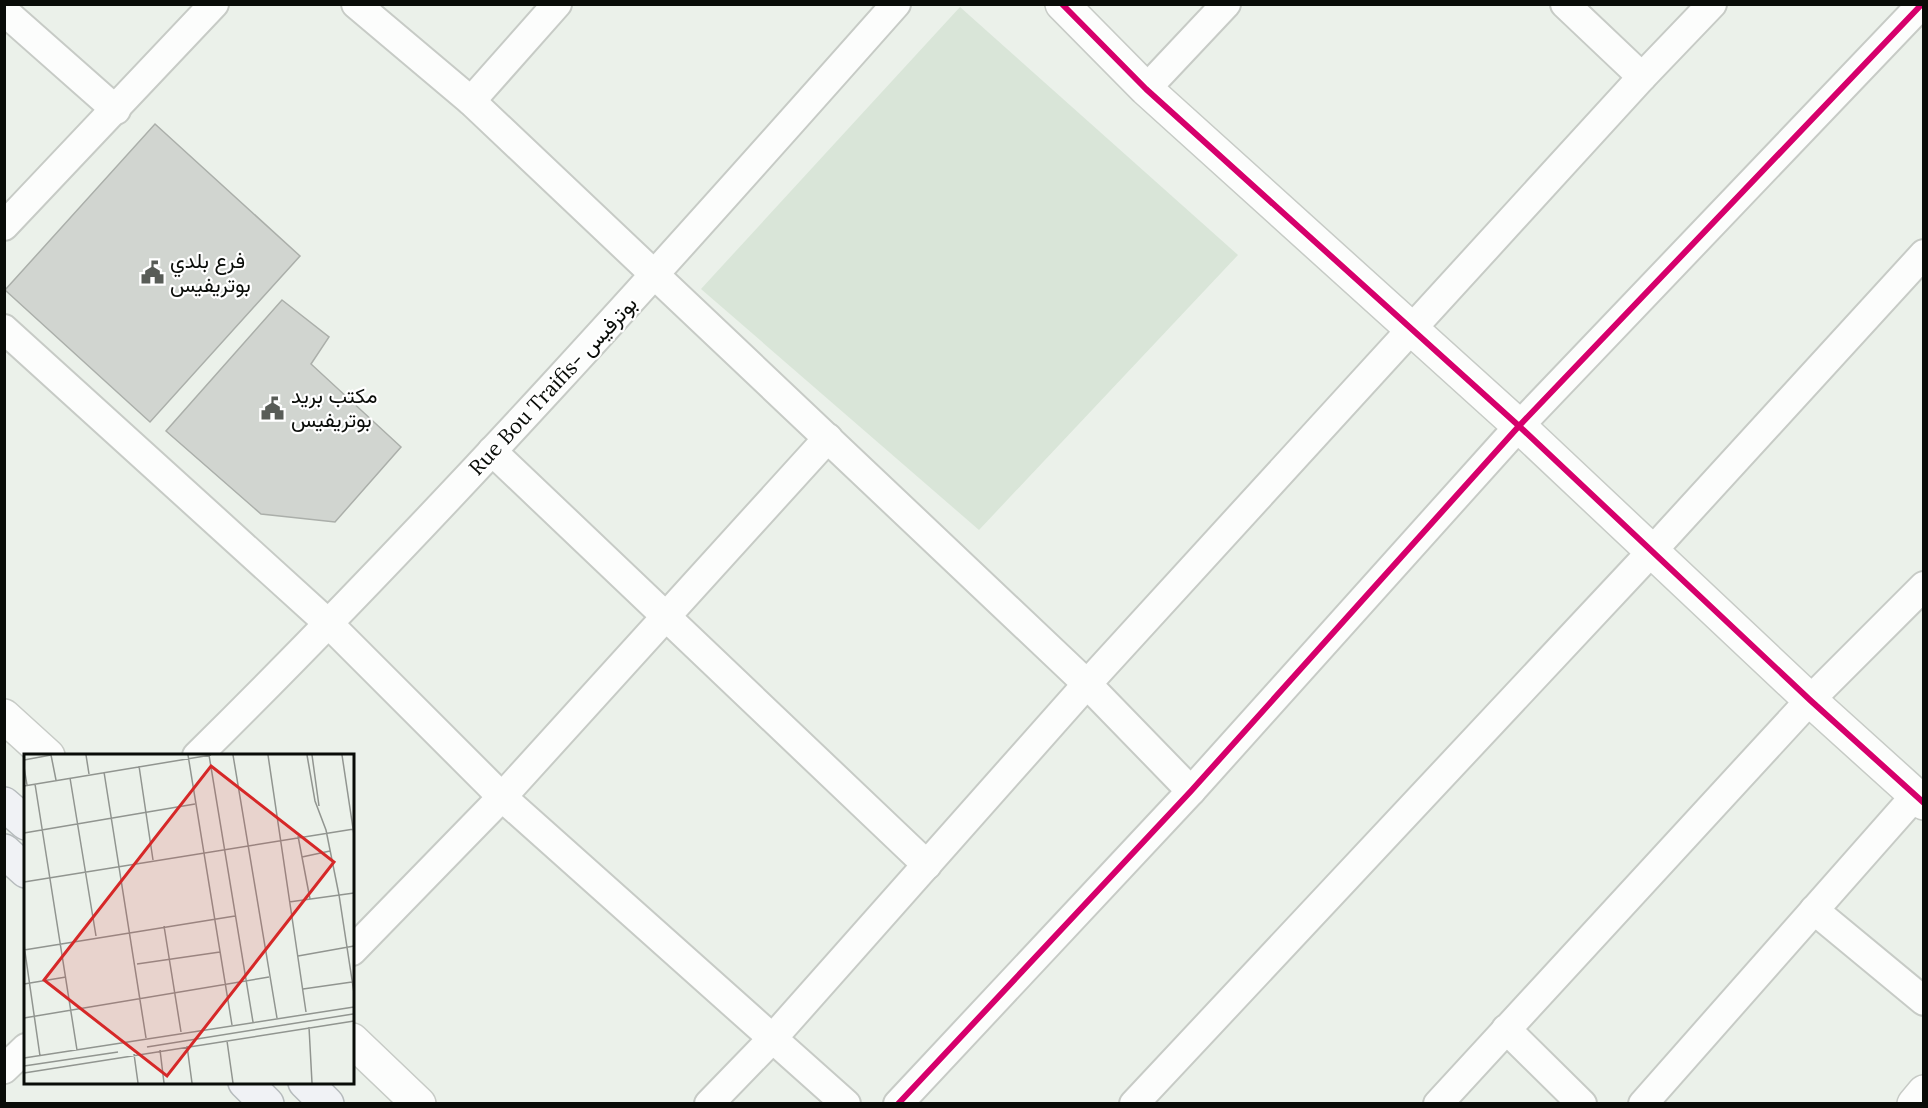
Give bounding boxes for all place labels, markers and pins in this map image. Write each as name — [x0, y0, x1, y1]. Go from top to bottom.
place label: فرع بلدي بوتريفيس — [170, 247, 251, 298]
public building icon: فرع بلدي بوتريفيس — [139, 260, 165, 286]
place label: مكتب بريد بوتريفيس — [291, 382, 378, 433]
public building icon: مكتب بريد بوتريفيس — [260, 395, 286, 421]

